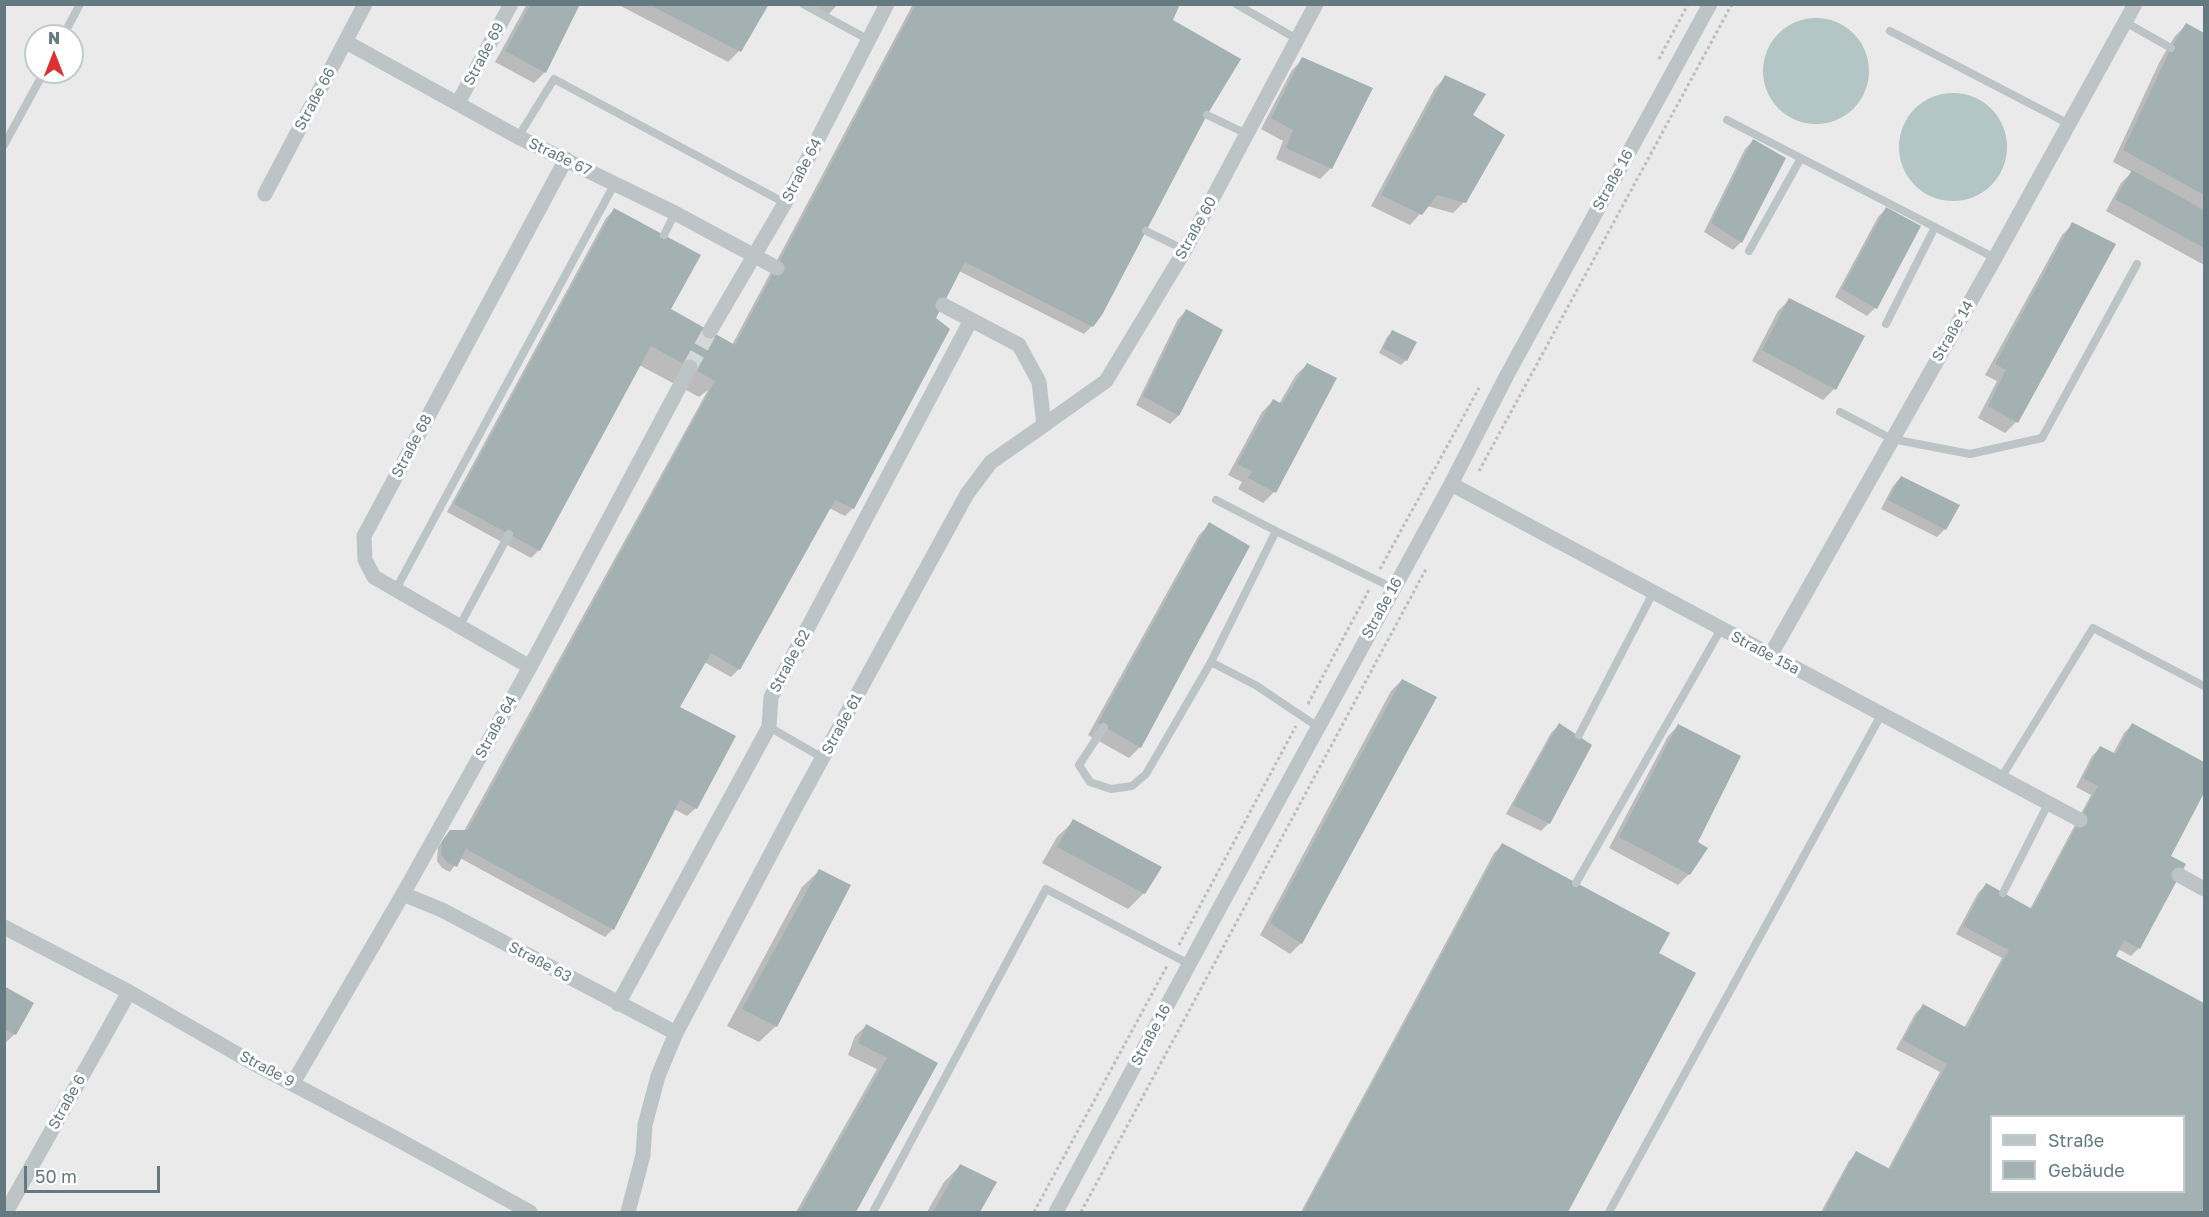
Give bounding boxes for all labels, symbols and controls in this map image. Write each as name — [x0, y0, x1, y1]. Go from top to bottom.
street label: Straße 69 — [460, 19, 508, 89]
north arrow — [24, 24, 84, 84]
text: N — [48, 28, 60, 48]
street label: Straße 66 — [291, 64, 339, 134]
street label: Straße 67 — [526, 134, 594, 180]
street label: Straße 64 — [778, 135, 826, 205]
street label: Straße 16 — [1589, 146, 1637, 214]
street label: Straße 60 — [1171, 193, 1221, 263]
street label: Straße 14 — [1928, 297, 1978, 365]
street label: Straße 68 — [388, 411, 436, 481]
street label: Straße 16 — [1358, 574, 1406, 642]
street label: Straße 62 — [766, 627, 814, 695]
street label: Straße 15a — [1728, 627, 1802, 679]
street label: Straße 61 — [818, 690, 866, 758]
street label: Straße 64 — [471, 693, 521, 761]
street label: Straße 63 — [506, 938, 574, 986]
street label: Straße 16 — [1127, 1001, 1175, 1069]
street label: Straße 9 — [236, 1047, 298, 1091]
street label: Straße 6 — [45, 1072, 89, 1132]
legend — [1990, 1115, 2185, 1193]
text: Straße — [2048, 1129, 2104, 1151]
scale bar — [27, 1154, 164, 1192]
text: Gebäude — [2048, 1159, 2125, 1181]
text: 50 m — [35, 1165, 77, 1187]

